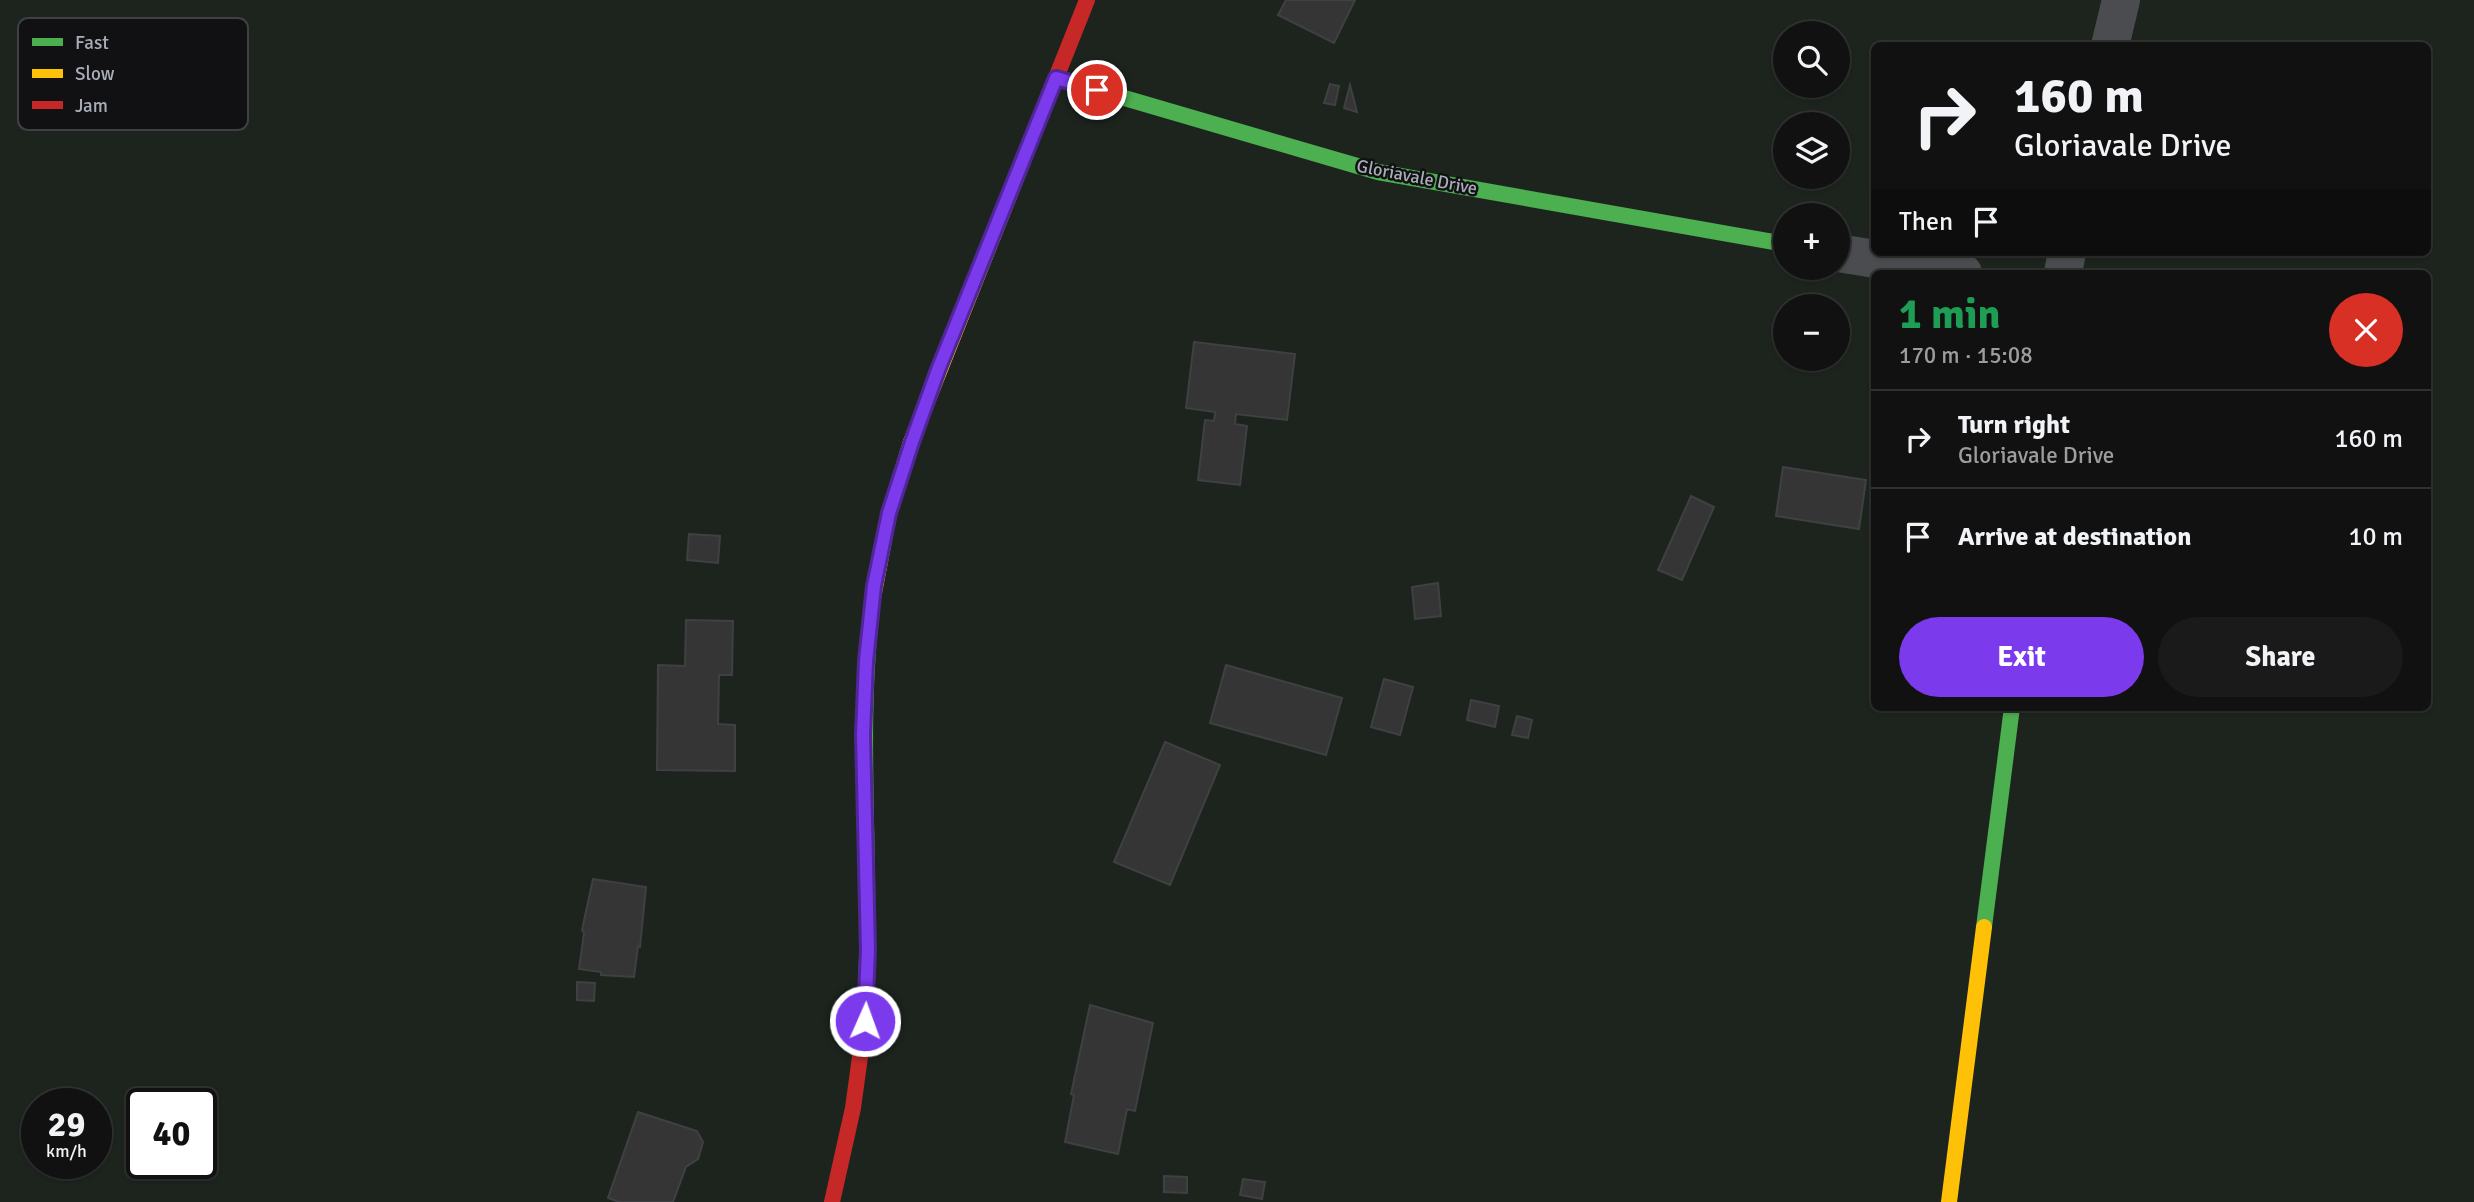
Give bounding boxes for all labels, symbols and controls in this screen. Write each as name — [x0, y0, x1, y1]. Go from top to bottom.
legend — [18, 18, 248, 130]
map controls — [1773, 21, 1850, 371]
button: search — [1773, 21, 1850, 98]
text: Fast — [75, 31, 109, 55]
pin — [1067, 60, 1127, 120]
text: Slow — [75, 62, 115, 86]
text: 160 m — [2014, 66, 2144, 126]
icon: right — [1899, 70, 1990, 161]
icon: arrive — [1078, 71, 1116, 109]
text: Jam — [75, 94, 108, 118]
button: layers — [1773, 112, 1850, 189]
text: Gloriavale Drive — [2014, 126, 2231, 165]
street label: Gloriavale Drive — [1355, 155, 1479, 199]
button: + — [1773, 203, 1850, 280]
icon: arrive — [1967, 203, 2005, 241]
text: Then — [1899, 206, 1953, 238]
text: 1 min — [1899, 289, 2000, 340]
button: close — [2329, 293, 2403, 367]
button: − — [1773, 294, 1850, 371]
text: 170 m · 15:08 — [1899, 341, 2033, 370]
text: Turn right — [1958, 409, 2070, 441]
icon: right — [1899, 420, 1937, 458]
text: 160 m — [2334, 423, 2403, 455]
text: Gloriavale Drive — [1958, 441, 2114, 470]
icon: arrive — [1899, 518, 1937, 556]
text: Arrive at destination — [1958, 521, 2191, 553]
text: 10 m — [2348, 521, 2403, 553]
button: Exit — [1899, 617, 2144, 697]
button: Share — [2158, 617, 2403, 697]
position arrow — [828, 984, 902, 1058]
speed limit sign: 40 — [126, 1088, 217, 1179]
text: 29 — [48, 1103, 85, 1146]
text: km/h — [46, 1140, 87, 1162]

